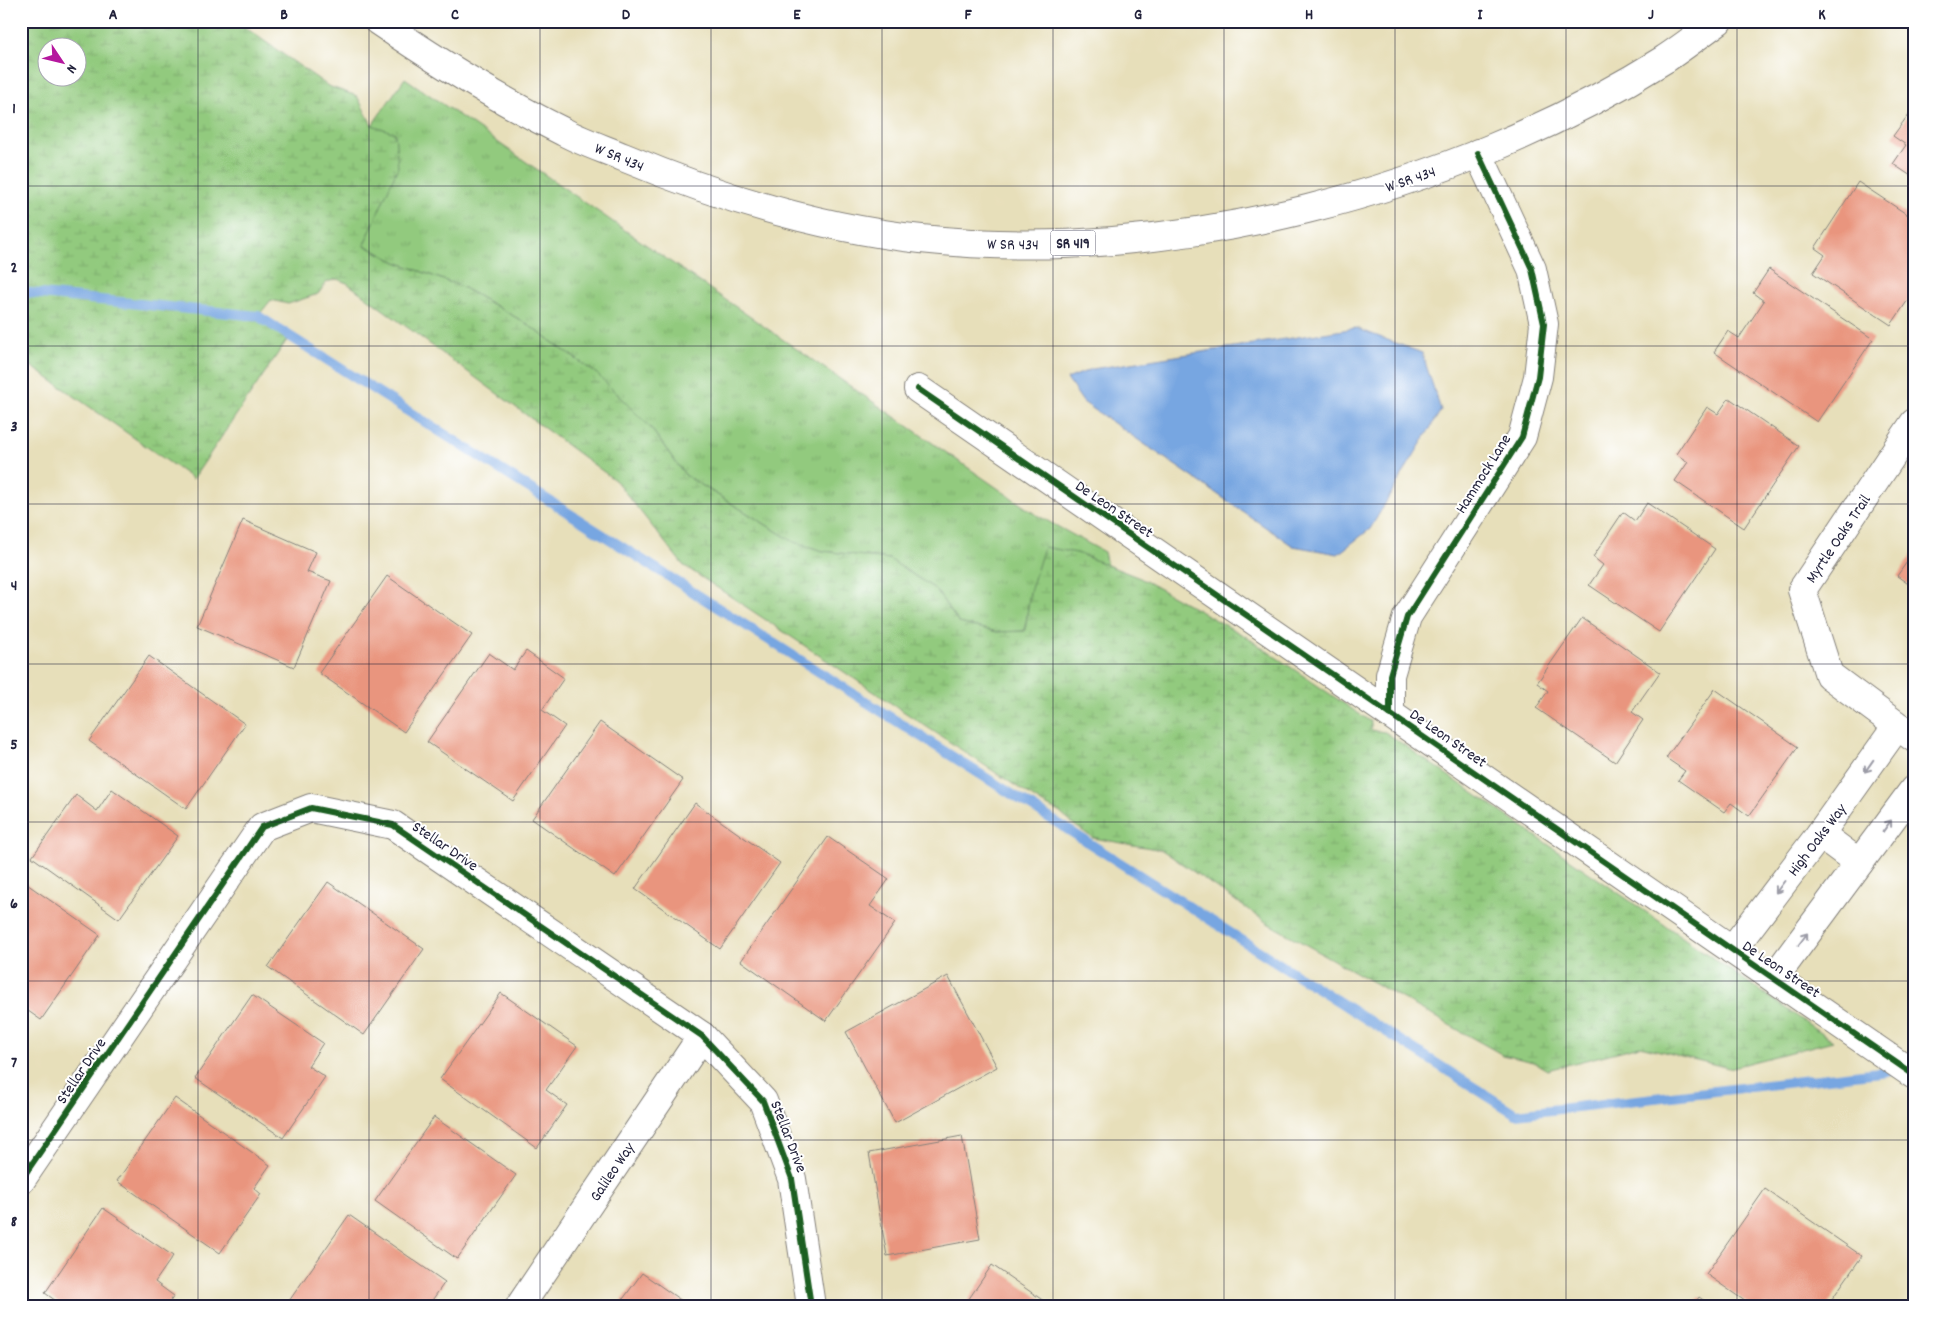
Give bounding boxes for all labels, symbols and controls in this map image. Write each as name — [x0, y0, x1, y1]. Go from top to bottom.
text: A — [109, 4, 118, 27]
text: B — [280, 4, 288, 27]
text: C — [451, 4, 459, 27]
text: D — [622, 4, 631, 27]
text: E — [793, 4, 801, 27]
text: F — [964, 4, 972, 27]
text: G — [1134, 4, 1142, 27]
text: H — [1305, 4, 1313, 27]
text: I — [1478, 4, 1484, 27]
text: J — [1648, 4, 1654, 27]
text: K — [1818, 4, 1826, 27]
north arrow — [38, 38, 88, 88]
text: N — [61, 60, 81, 77]
text: 1 — [12, 98, 16, 121]
street label: W SR 434 — [591, 138, 647, 179]
street label: W SR 434 — [1383, 161, 1439, 200]
road number: SR 419 — [1050, 230, 1096, 256]
street label: W SR 434 — [987, 234, 1039, 257]
text: 2 — [11, 257, 18, 280]
text: 3 — [10, 416, 18, 439]
street label: Hammock Lane — [1451, 430, 1518, 519]
street label: De Leon Street — [1070, 475, 1157, 545]
street label: Myrtle Oaks Trail — [1801, 490, 1877, 588]
text: 4 — [11, 575, 17, 598]
street label: De Leon Street — [1404, 704, 1491, 774]
text: 5 — [10, 734, 18, 757]
one-way arrow — [1864, 759, 1874, 773]
street label: High Oaks Way — [1783, 799, 1853, 882]
street label: Stellar Drive — [407, 816, 482, 878]
one-way arrow — [1881, 820, 1892, 833]
one-way arrow — [1775, 880, 1785, 894]
text: 6 — [10, 893, 18, 916]
one-way arrow — [1798, 932, 1808, 946]
street label: De Leon Street — [1737, 935, 1824, 1005]
street label: Stellar Drive — [51, 1034, 113, 1109]
text: 7 — [11, 1052, 17, 1075]
street label: Stellar Drive — [763, 1098, 812, 1176]
street label: Galileo Way — [585, 1138, 642, 1207]
text: 8 — [11, 1211, 18, 1234]

